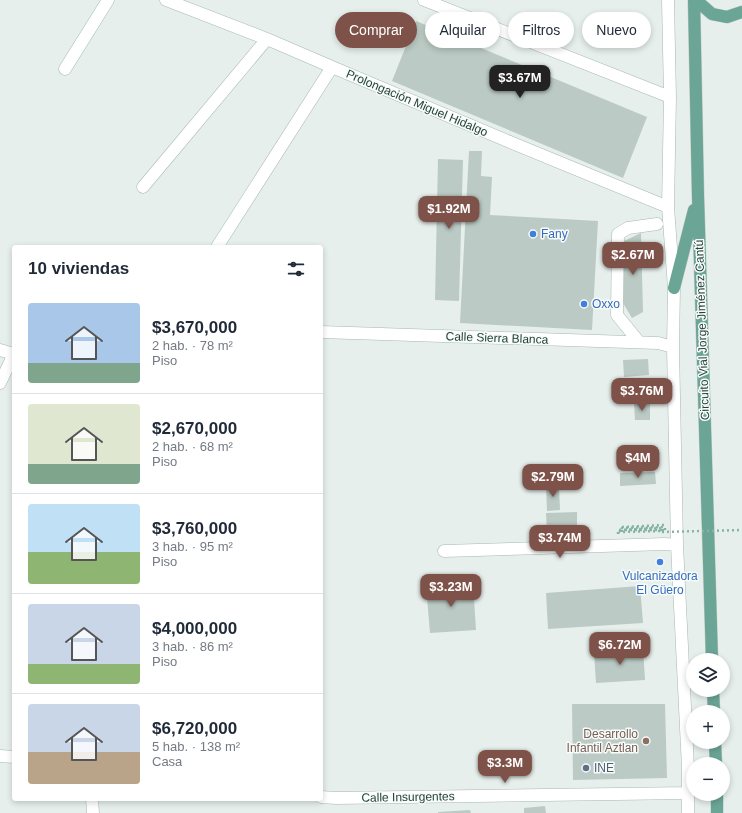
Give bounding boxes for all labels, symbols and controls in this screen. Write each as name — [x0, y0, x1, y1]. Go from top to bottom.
chip: Comprar — [335, 12, 417, 48]
chip: Alquilar — [425, 12, 500, 48]
chip: Filtros — [508, 12, 574, 48]
chip: Nuevo — [582, 12, 651, 48]
pin: $3.67M — [487, 65, 553, 99]
street label: Prolongación Miguel Hidalgo — [344, 67, 490, 139]
text: $3.67M — [498, 70, 542, 85]
pin: $1.92M — [416, 196, 482, 230]
text: $1.92M — [427, 201, 471, 216]
place label: Fany — [541, 227, 568, 241]
marker: Fany — [528, 229, 538, 239]
street label: Circuito Vial Jorge Jiménez Cantú — [692, 240, 712, 420]
pin: $2.67M — [600, 242, 666, 276]
text: $2.67M — [611, 247, 655, 262]
icon: filters — [285, 258, 307, 280]
text: 10 viviendas — [28, 259, 129, 278]
place label: Oxxo — [592, 297, 620, 311]
marker: Oxxo — [579, 299, 589, 309]
text: $3,670,000 — [152, 318, 237, 337]
icon: home — [60, 319, 108, 367]
street label: Calle Sierra Blanca — [445, 329, 549, 347]
text: 2 hab. · 78 m² — [152, 338, 233, 353]
text: Piso — [152, 353, 177, 368]
pin: $3.76M — [609, 378, 675, 412]
text: $3.76M — [620, 383, 664, 398]
text: $2,670,000 — [152, 419, 237, 438]
icon: home — [60, 420, 108, 468]
text: 2 hab. · 68 m² — [152, 439, 233, 454]
pin: $4M — [619, 445, 657, 479]
text: $4M — [625, 450, 651, 465]
text: Piso — [152, 454, 177, 469]
pin: $2.79M — [520, 464, 586, 498]
text: $2.79M — [531, 469, 575, 484]
text: $3,760,000 — [152, 519, 237, 538]
icon: home — [60, 520, 108, 568]
pin: $3.74M — [527, 525, 593, 559]
text: $3.74M — [538, 530, 582, 545]
text: 3 hab. · 95 m² — [152, 539, 233, 554]
text: Piso — [152, 554, 177, 569]
marker: Vulcanizadora El Güero — [655, 557, 665, 567]
place label: Vulcanizadora El Güero — [622, 569, 698, 597]
pin: $3.23M — [418, 574, 484, 608]
text: $3.23M — [429, 579, 473, 594]
text: $4,000,000 — [152, 619, 237, 638]
icon: home — [60, 620, 108, 668]
pin: $6.72M — [587, 632, 653, 666]
text: $6.72M — [598, 637, 642, 652]
text: 3 hab. · 86 m² — [152, 639, 233, 654]
map controls — [686, 653, 730, 801]
button: layers — [686, 653, 730, 697]
text: Piso — [152, 654, 177, 669]
button: + — [686, 705, 730, 749]
text: $6,720,000 — [152, 719, 237, 738]
icon: home — [60, 720, 108, 768]
place label: Desarrollo Infantil Aztlan — [567, 727, 638, 755]
marker: Desarrollo Infantil Aztlan — [641, 736, 651, 746]
text: 5 hab. · 138 m² — [152, 739, 240, 754]
pin: $3.3M — [477, 750, 533, 784]
text: Casa — [152, 754, 182, 769]
text: $3.3M — [487, 755, 523, 770]
button: − — [686, 757, 730, 801]
place label: INE — [594, 761, 614, 775]
marker: INE — [581, 763, 591, 773]
street label: Calle Insurgentes — [361, 789, 455, 805]

